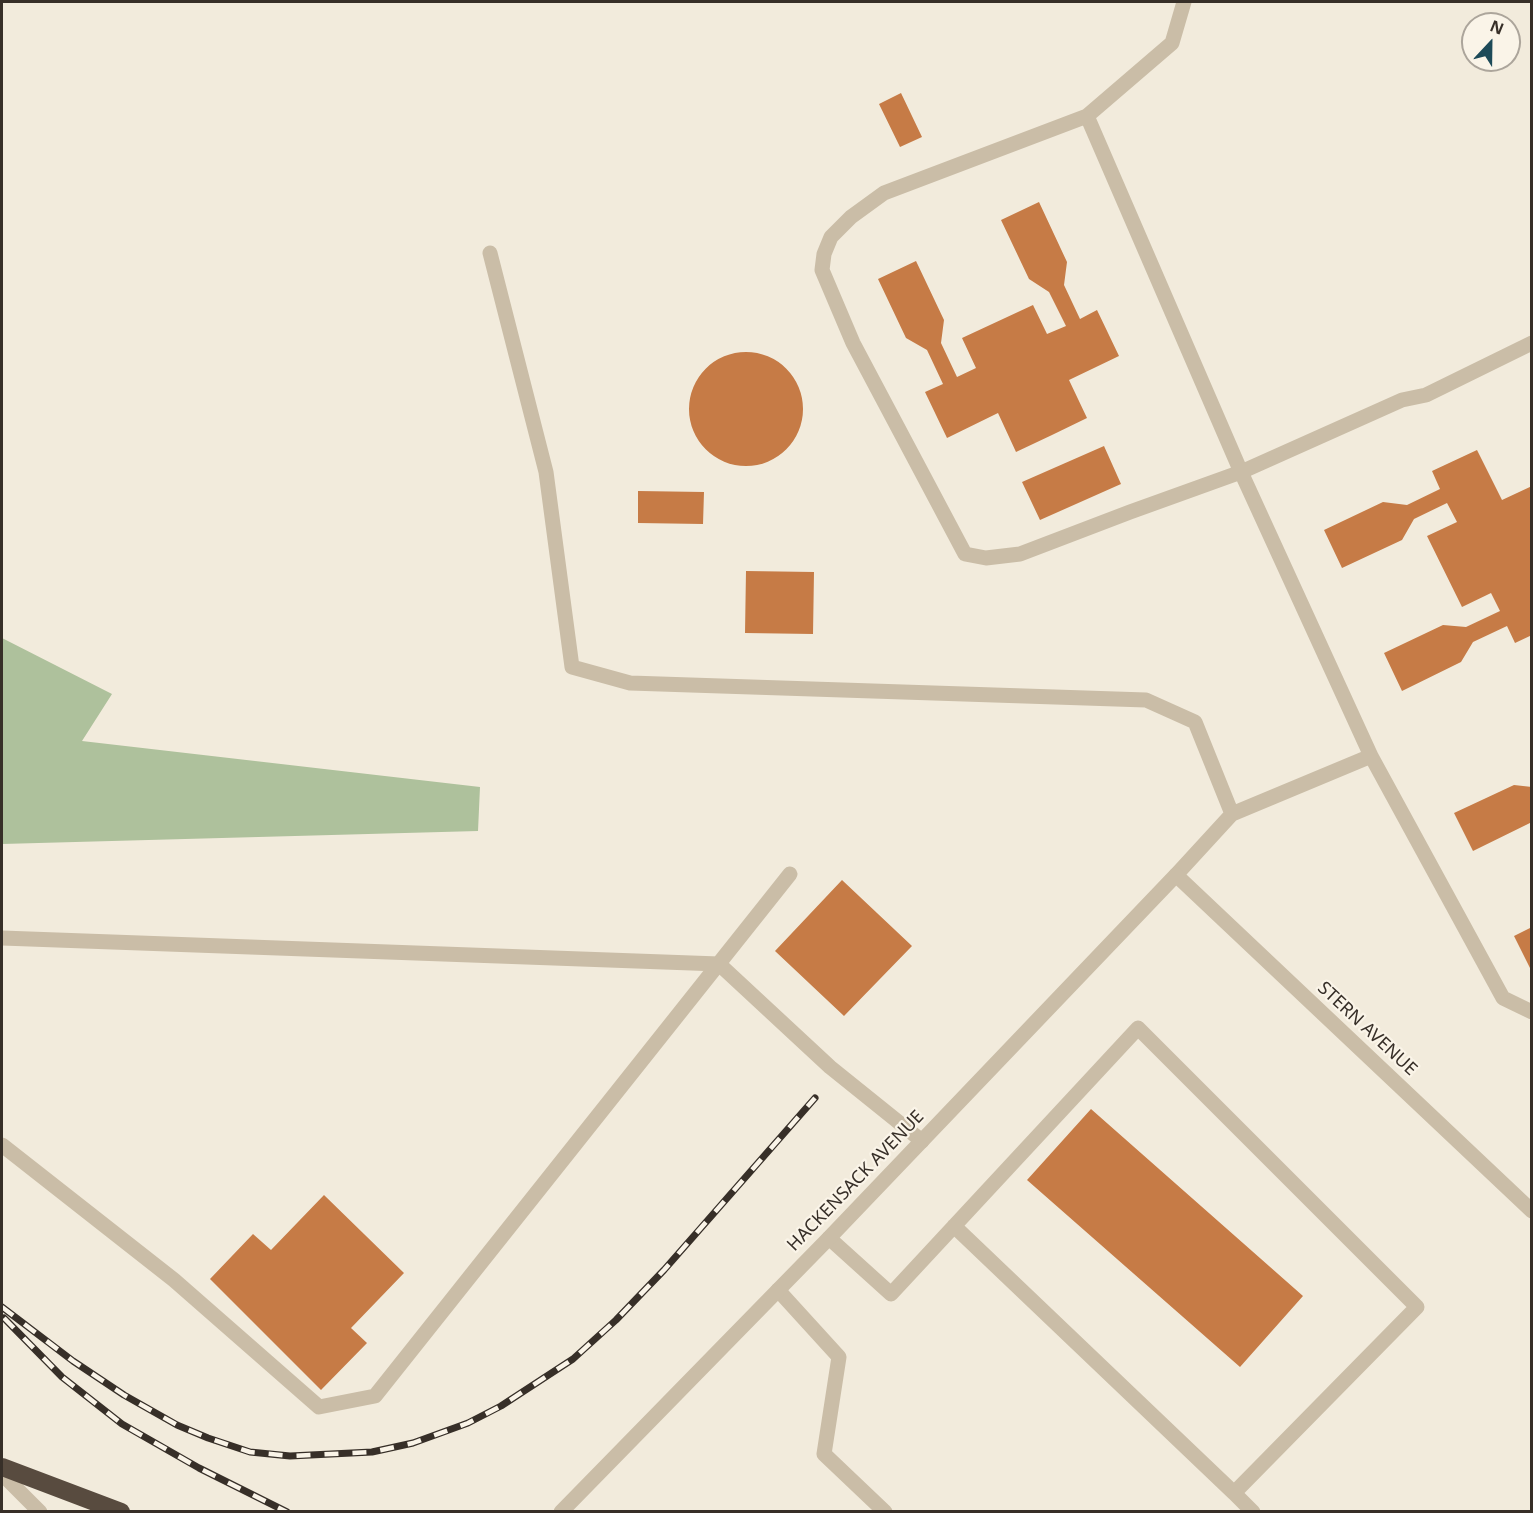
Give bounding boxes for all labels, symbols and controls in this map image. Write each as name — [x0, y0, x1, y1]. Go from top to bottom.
north arrow — [1461, 12, 1521, 72]
text: N — [1487, 15, 1507, 40]
street label: STERN AVENUE — [1313, 977, 1421, 1081]
street label: HACKENSACK AVENUE — [783, 1106, 929, 1256]

